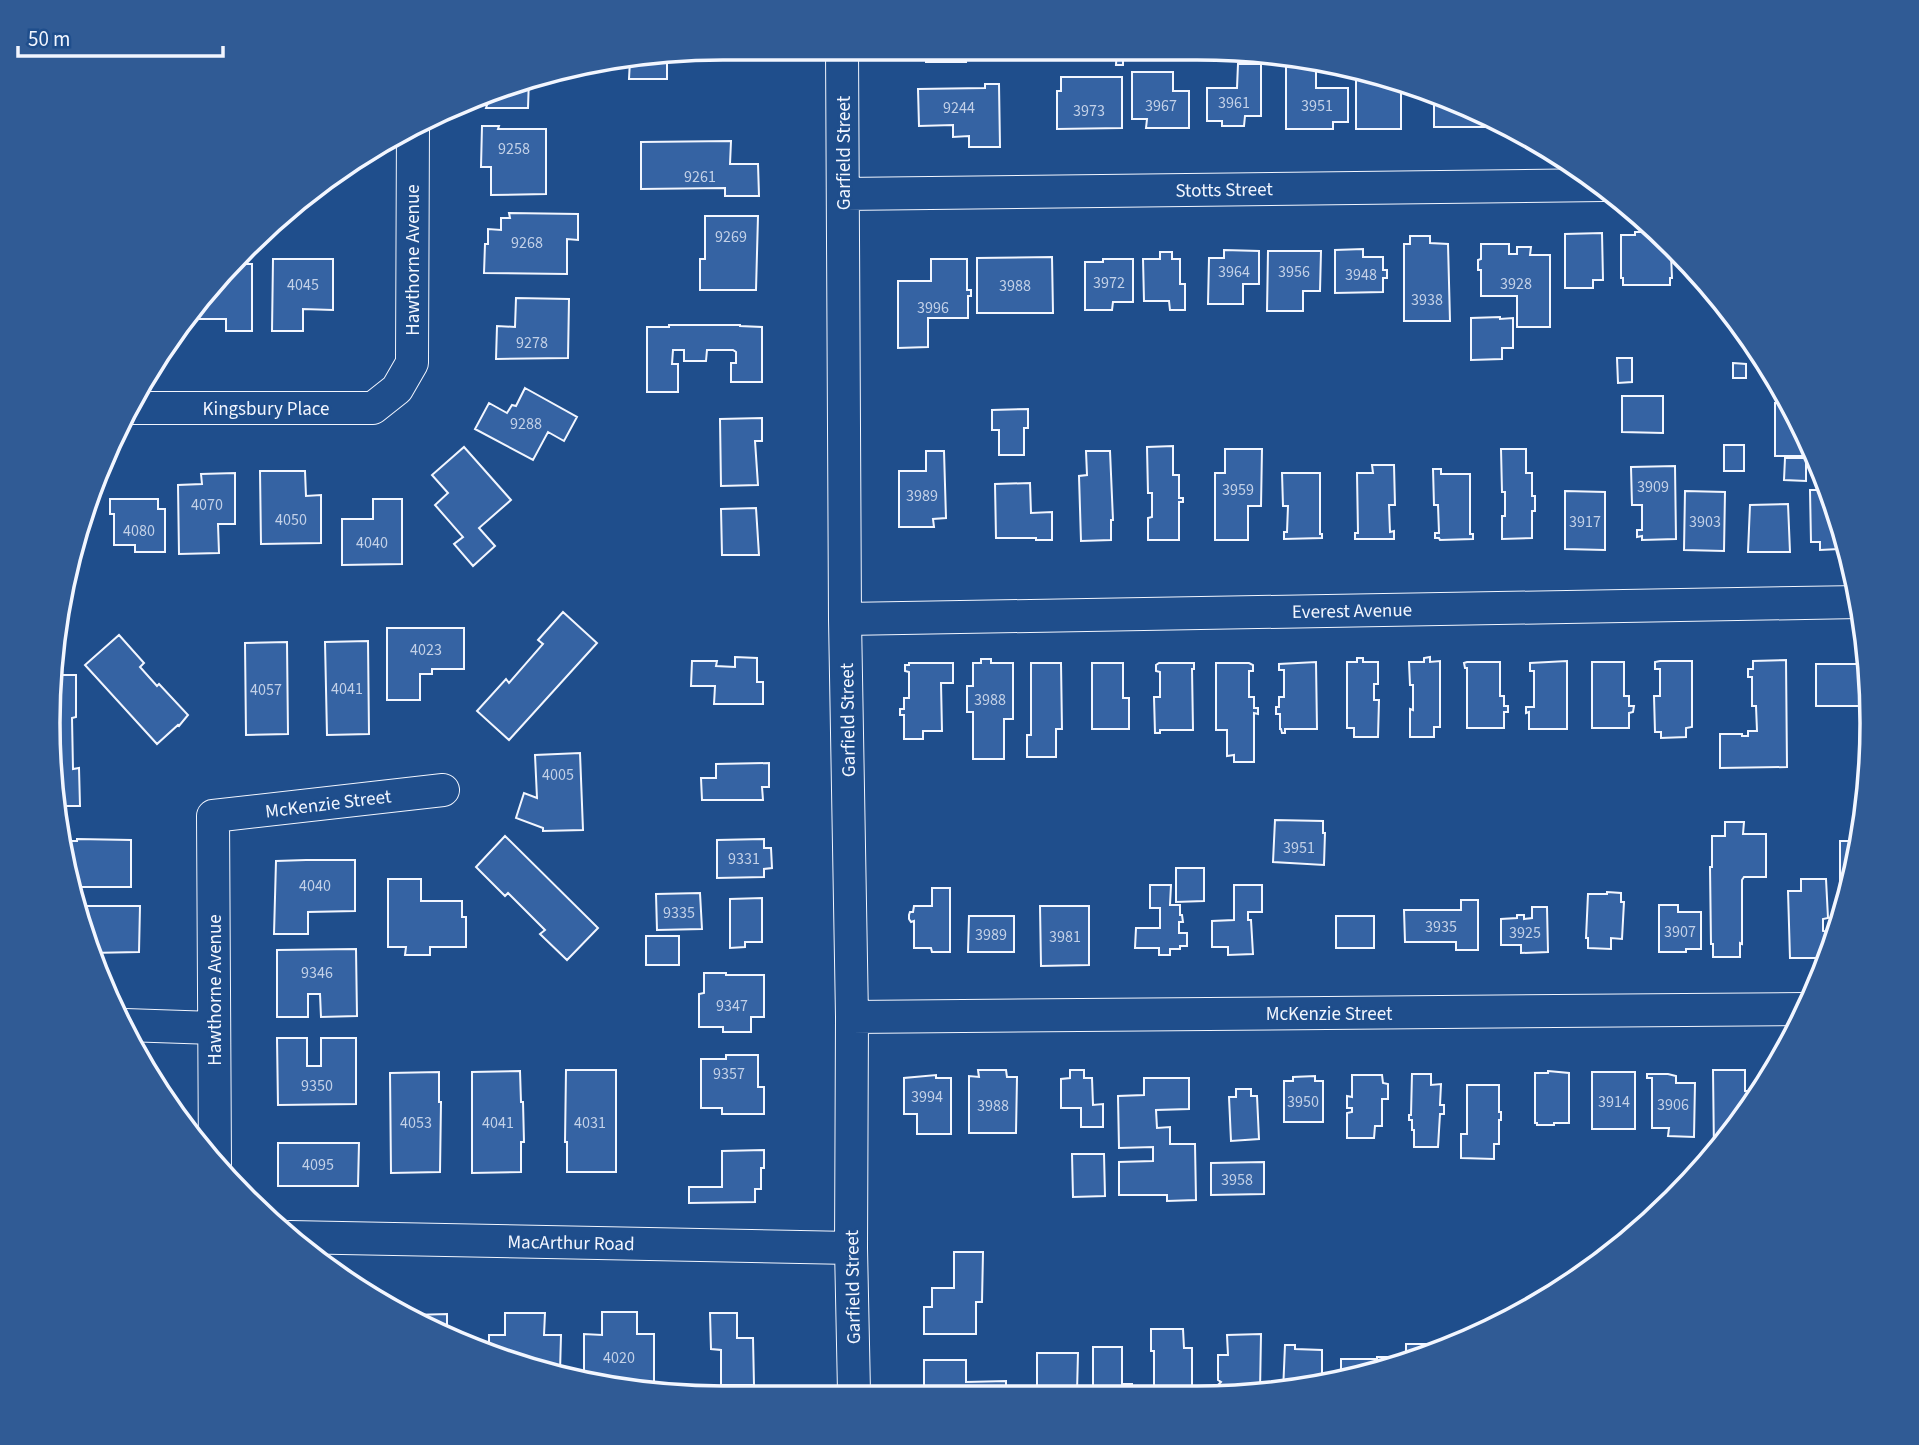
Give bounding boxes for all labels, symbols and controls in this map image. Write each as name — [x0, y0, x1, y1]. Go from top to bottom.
scale bar — [18, 14, 222, 58]
text: 50 m — [28, 24, 70, 54]
house number: 3961 — [1218, 92, 1250, 114]
street label: Garfield Street — [831, 95, 858, 210]
house number: 3967 — [1145, 95, 1177, 117]
house number: 3951 — [1301, 95, 1333, 117]
house number: 9244 — [943, 97, 975, 119]
house number: 3973 — [1073, 100, 1105, 122]
house number: 9258 — [498, 138, 530, 160]
house number: 9261 — [684, 166, 716, 188]
street label: Stotts Street — [1175, 176, 1274, 205]
street label: Hawthorne Avenue — [400, 184, 427, 336]
house number: 9269 — [715, 226, 747, 248]
house number: 9268 — [511, 232, 543, 254]
house number: 3964 — [1218, 261, 1250, 283]
house number: 3956 — [1278, 261, 1310, 283]
house number: 3948 — [1345, 264, 1377, 286]
house number: 3972 — [1093, 272, 1125, 294]
house number: 3928 — [1500, 273, 1532, 295]
house number: 4045 — [287, 274, 319, 296]
house number: 3988 — [999, 275, 1031, 297]
house number: 3938 — [1411, 289, 1443, 311]
house number: 3996 — [917, 297, 949, 319]
house number: 9278 — [516, 332, 548, 354]
street label: Kingsbury Place — [202, 396, 330, 423]
house number: 9288 — [510, 413, 542, 435]
house number: 3909 — [1637, 476, 1669, 498]
house number: 3959 — [1222, 479, 1254, 501]
house number: 3989 — [906, 485, 938, 507]
house number: 4070 — [191, 494, 223, 516]
house number: 4050 — [275, 509, 307, 531]
house number: 3917 — [1569, 511, 1601, 533]
house number: 3903 — [1689, 511, 1721, 533]
house number: 4080 — [123, 520, 155, 542]
house number: 4040 — [356, 532, 388, 554]
street label: Everest Avenue — [1292, 597, 1412, 626]
house number: 4023 — [410, 639, 442, 661]
street label: Garfield Street — [834, 662, 863, 777]
house number: 4041 — [331, 678, 363, 700]
house number: 4057 — [250, 679, 282, 701]
house number: 3988 — [974, 689, 1006, 711]
house number: 4005 — [542, 764, 574, 786]
street label: McKenzie Street — [264, 783, 393, 826]
house number: 3951 — [1283, 837, 1315, 859]
house number: 9331 — [728, 848, 760, 870]
house number: 4040 — [299, 875, 331, 897]
house number: 9335 — [663, 902, 695, 924]
street label: Hawthorne Avenue — [202, 914, 229, 1066]
house number: 3935 — [1425, 916, 1457, 938]
house number: 3907 — [1664, 921, 1696, 943]
house number: 3925 — [1509, 922, 1541, 944]
house number: 3989 — [975, 924, 1007, 946]
house number: 3981 — [1049, 926, 1081, 948]
house number: 9346 — [301, 962, 333, 984]
house number: 9347 — [716, 995, 748, 1017]
street label: McKenzie Street — [1266, 1001, 1393, 1028]
house number: 9357 — [713, 1063, 745, 1085]
house number: 9350 — [301, 1075, 333, 1097]
house number: 3994 — [911, 1086, 943, 1108]
house number: 3950 — [1287, 1091, 1319, 1113]
house number: 3914 — [1598, 1091, 1630, 1113]
house number: 3906 — [1657, 1094, 1689, 1116]
house number: 3988 — [977, 1095, 1009, 1117]
house number: 4053 — [400, 1112, 432, 1134]
house number: 4041 — [482, 1112, 514, 1134]
house number: 4031 — [574, 1112, 606, 1134]
house number: 4095 — [302, 1154, 334, 1176]
house number: 3958 — [1221, 1169, 1253, 1191]
street label: MacArthur Road — [507, 1229, 635, 1258]
street label: Garfield Street — [839, 1229, 868, 1344]
house number: 4020 — [603, 1347, 635, 1369]

